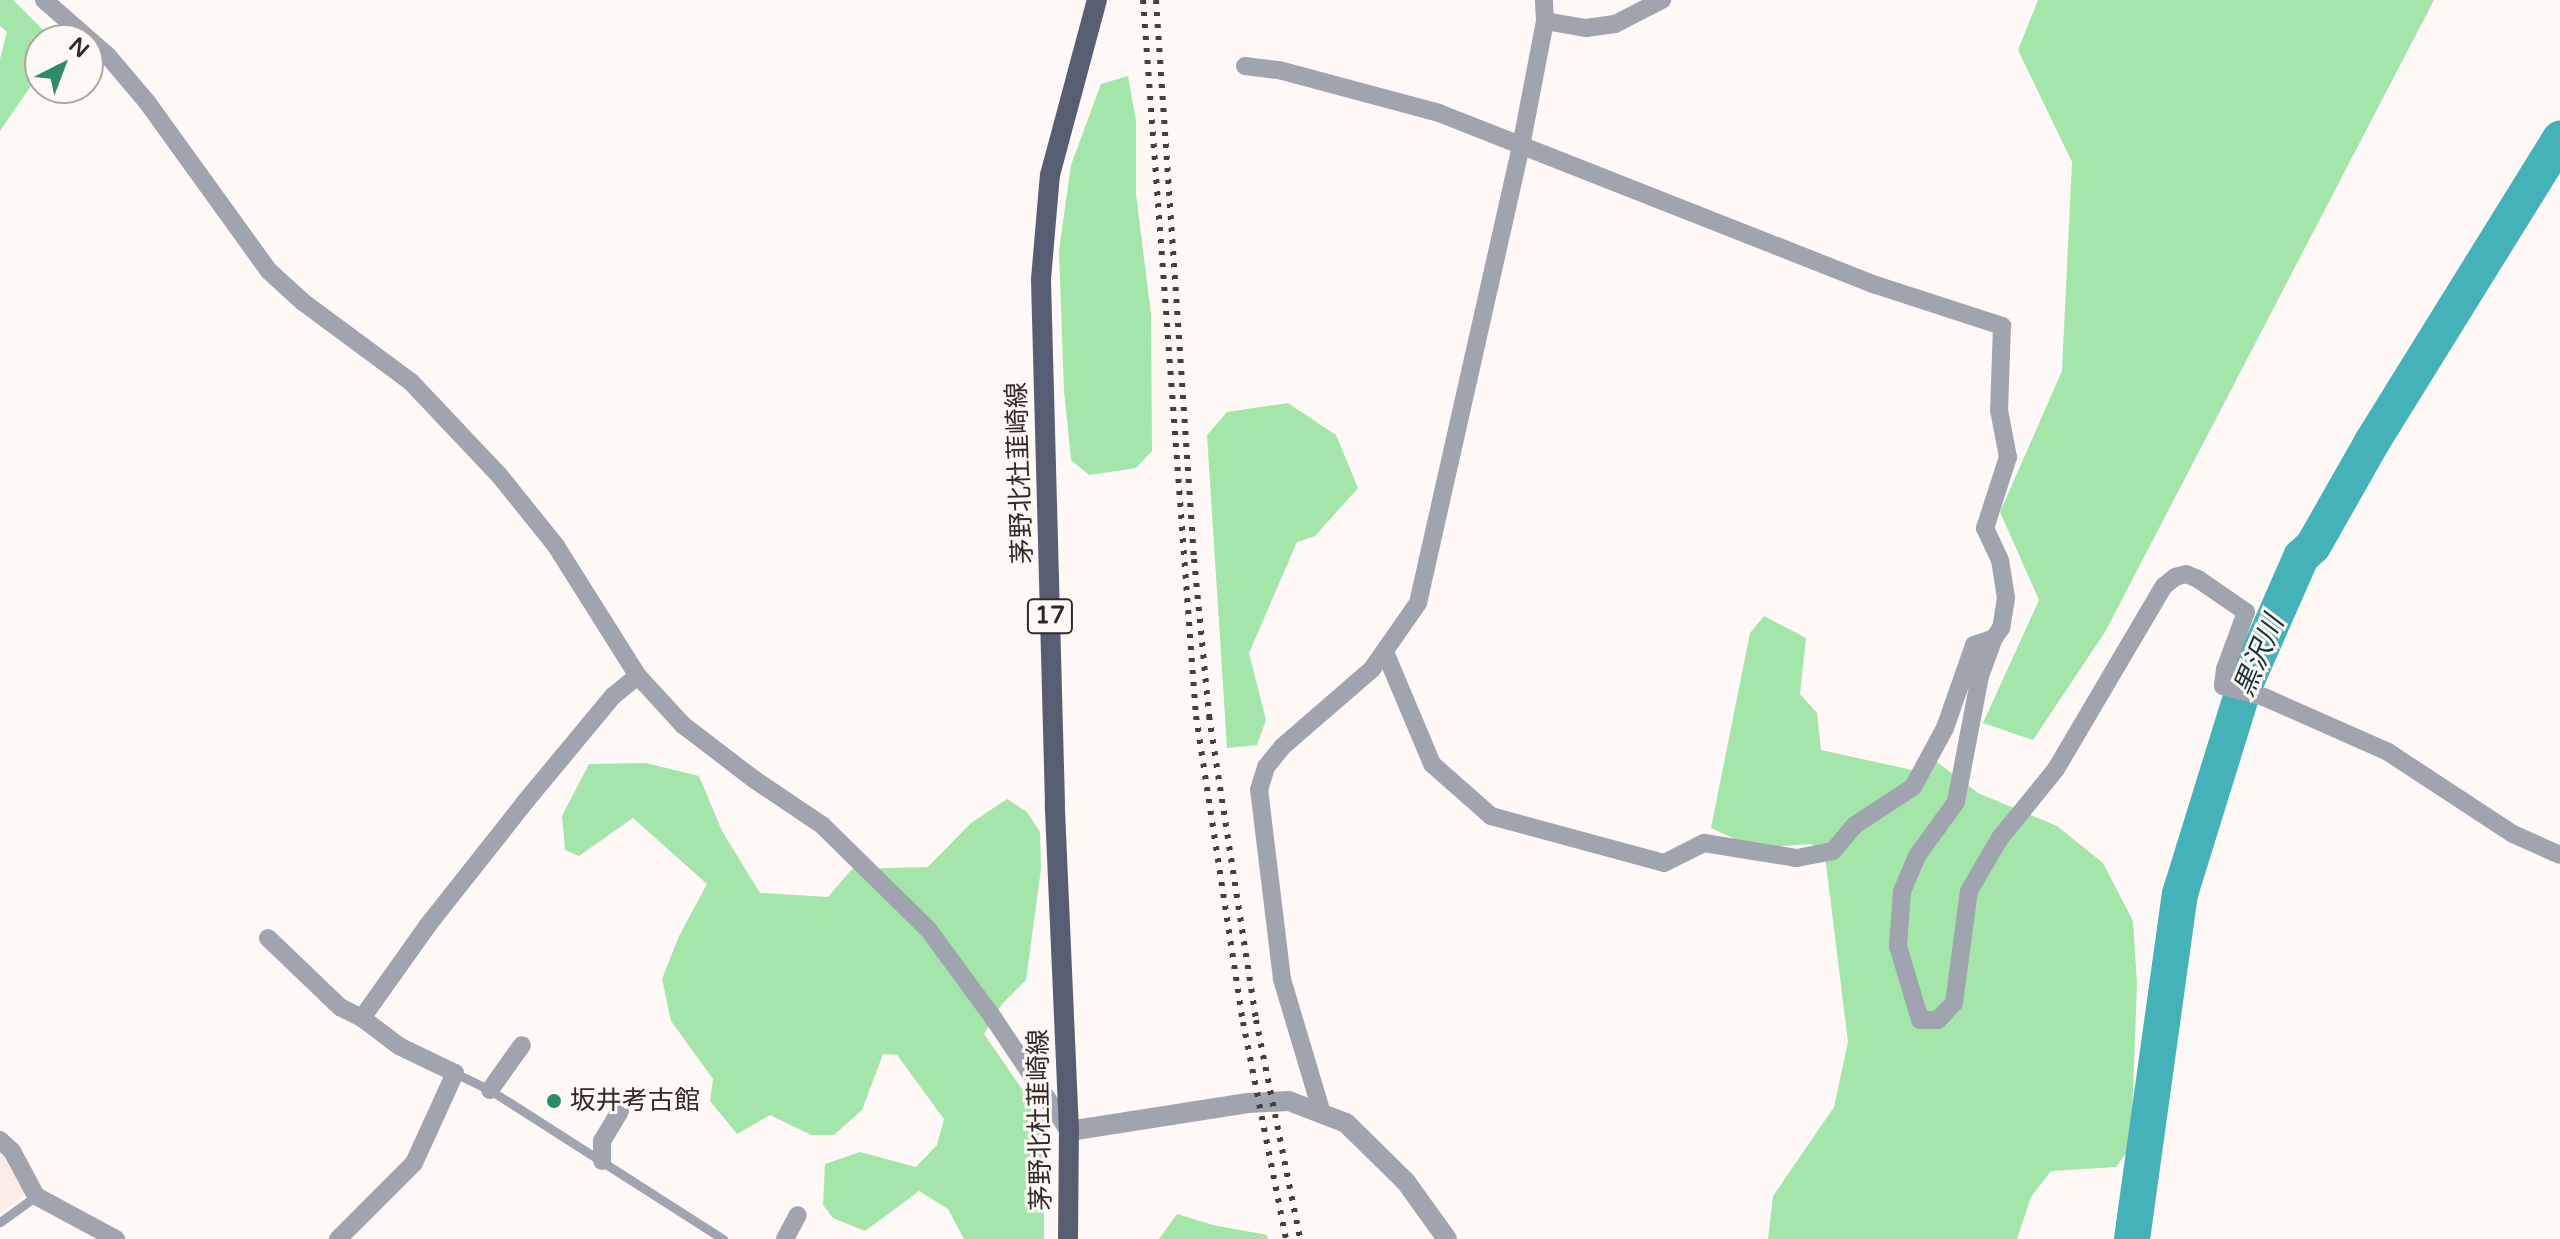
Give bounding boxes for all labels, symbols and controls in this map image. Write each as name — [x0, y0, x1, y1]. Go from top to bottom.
north arrow — [24, 24, 104, 104]
text: N — [63, 32, 94, 63]
street label: 茅野北杜韮崎線 — [1001, 382, 1039, 564]
road number: 17 — [1026, 596, 1074, 636]
water label: 黒沢川 — [2227, 611, 2291, 701]
street label: 茅野北杜韮崎線 — [1023, 1029, 1057, 1211]
place label: 坂井考古館 — [570, 1085, 700, 1117]
marker: 坂井考古館 — [545, 1092, 563, 1110]

